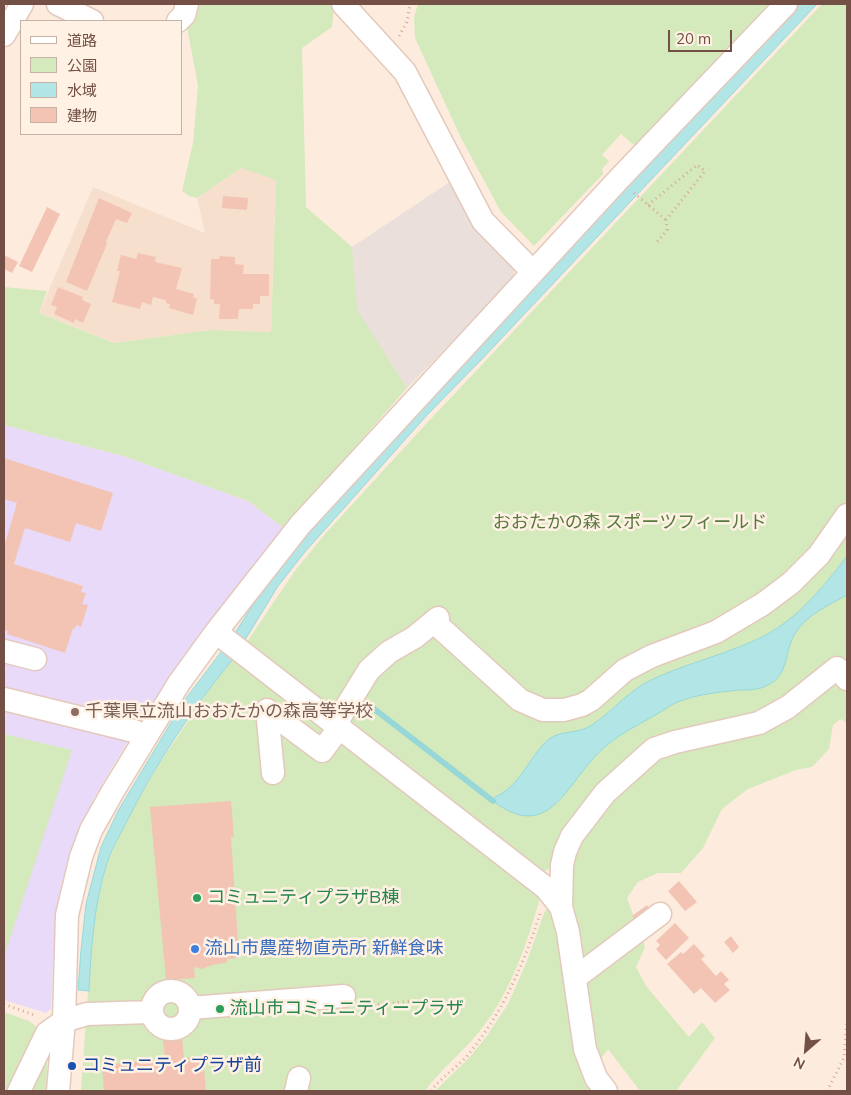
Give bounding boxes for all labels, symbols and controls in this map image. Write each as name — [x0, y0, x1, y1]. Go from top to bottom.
legend — [20, 20, 182, 135]
scale bar — [671, 20, 735, 52]
text: 20 m — [676, 29, 711, 48]
text: 道路 — [67, 31, 97, 50]
text: 公園 — [67, 56, 97, 75]
text: 水域 — [67, 81, 97, 100]
text: 建物 — [67, 106, 97, 125]
park label: おおたかの森 スポーツフィールド — [493, 512, 767, 534]
place label: 千葉県立流山おおたかの森高等学校 — [85, 701, 373, 723]
marker: 千葉県立流山おおたかの森高等学校 — [69, 706, 81, 718]
place label: コミュニティプラザB棟 — [207, 887, 399, 909]
marker: コミュニティプラザB棟 — [191, 892, 203, 904]
place label: 流山市農産物直売所 新鮮食味 — [205, 938, 444, 960]
marker: 流山市農産物直売所 新鮮食味 — [189, 943, 201, 955]
place label: 流山市コミュニティープラザ — [230, 998, 464, 1020]
marker: 流山市コミュニティープラザ — [214, 1003, 226, 1015]
north arrow — [781, 1025, 831, 1075]
text: N — [790, 1053, 808, 1074]
place label: コミュニティプラザ前 — [82, 1055, 262, 1077]
marker: コミュニティプラザ前 — [66, 1060, 78, 1072]

